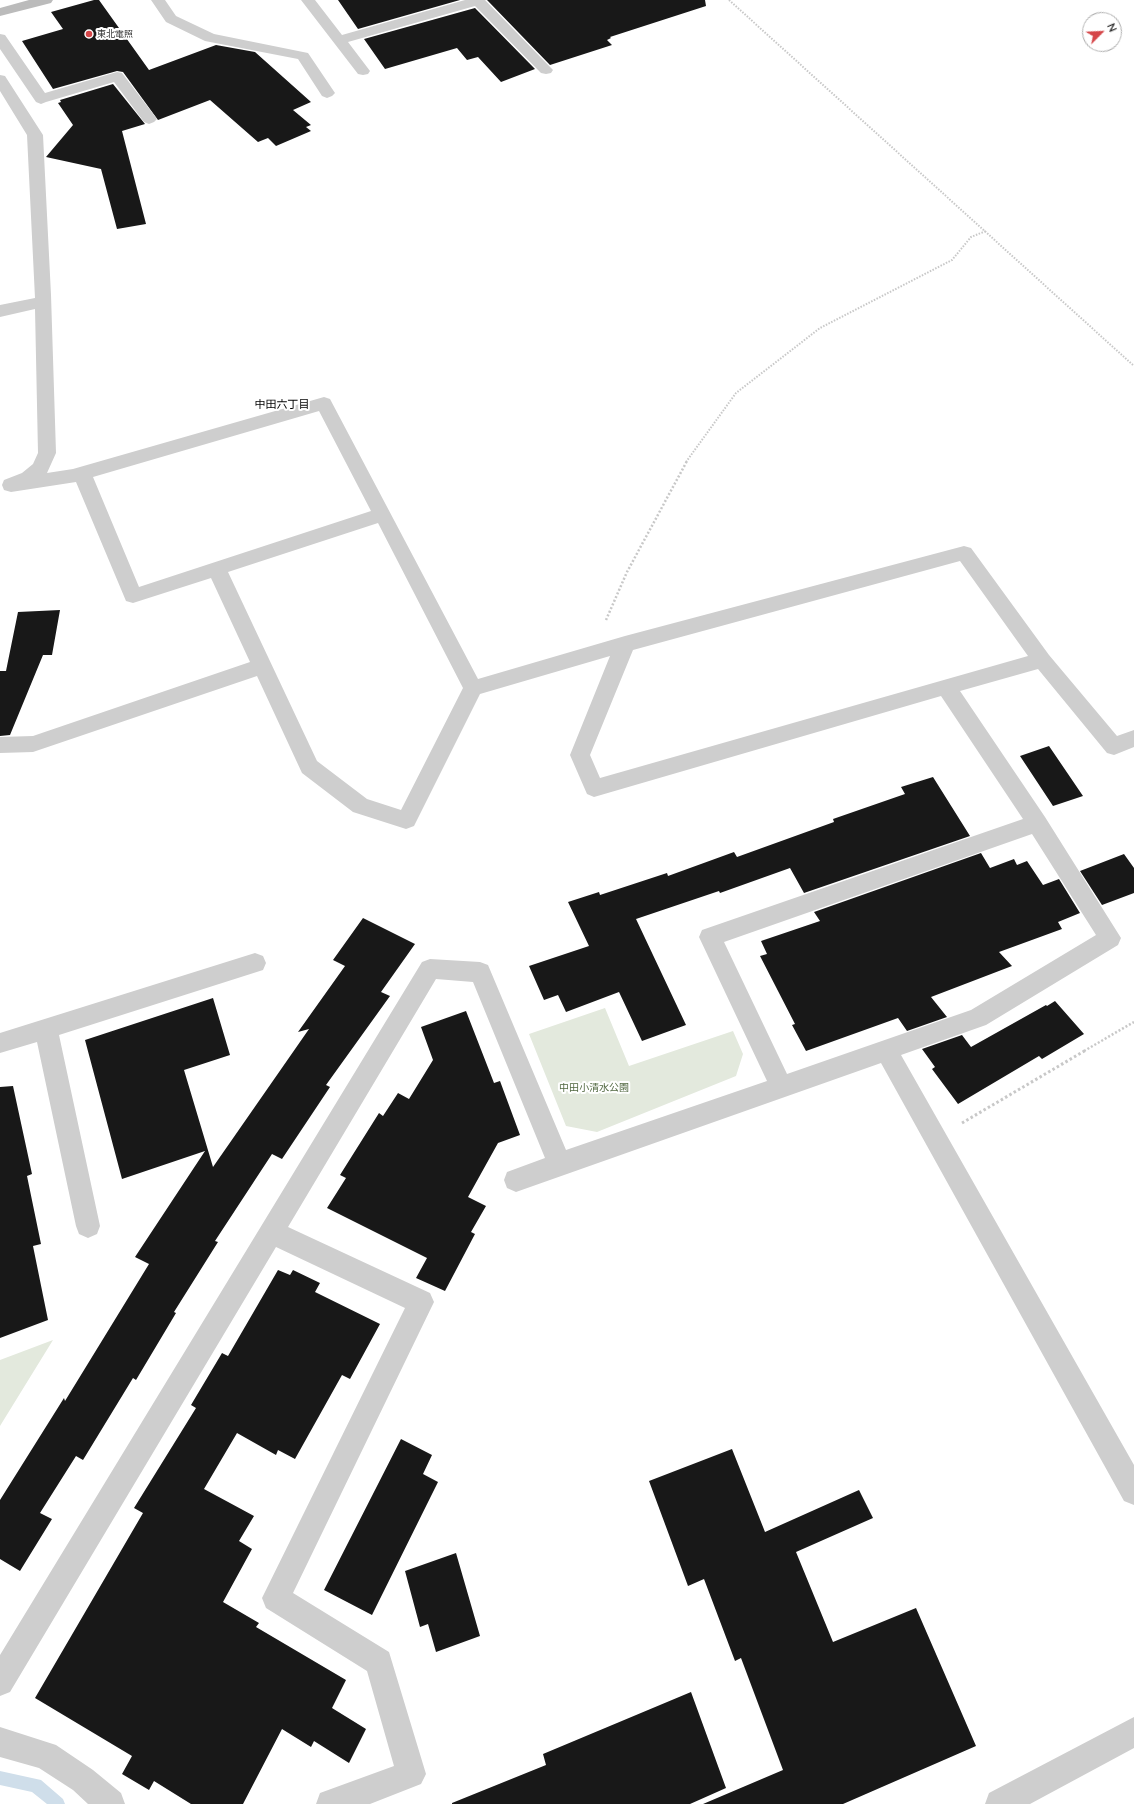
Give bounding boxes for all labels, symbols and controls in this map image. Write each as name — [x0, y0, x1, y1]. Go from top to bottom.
north arrow — [1082, 12, 1122, 52]
text: N — [1104, 21, 1120, 34]
marker: 東北電照 — [84, 29, 94, 39]
place label: 東北電照 — [97, 29, 133, 39]
district label: 中田六丁目 — [255, 398, 309, 412]
park label: 中田小清水公園 — [559, 1082, 629, 1094]

